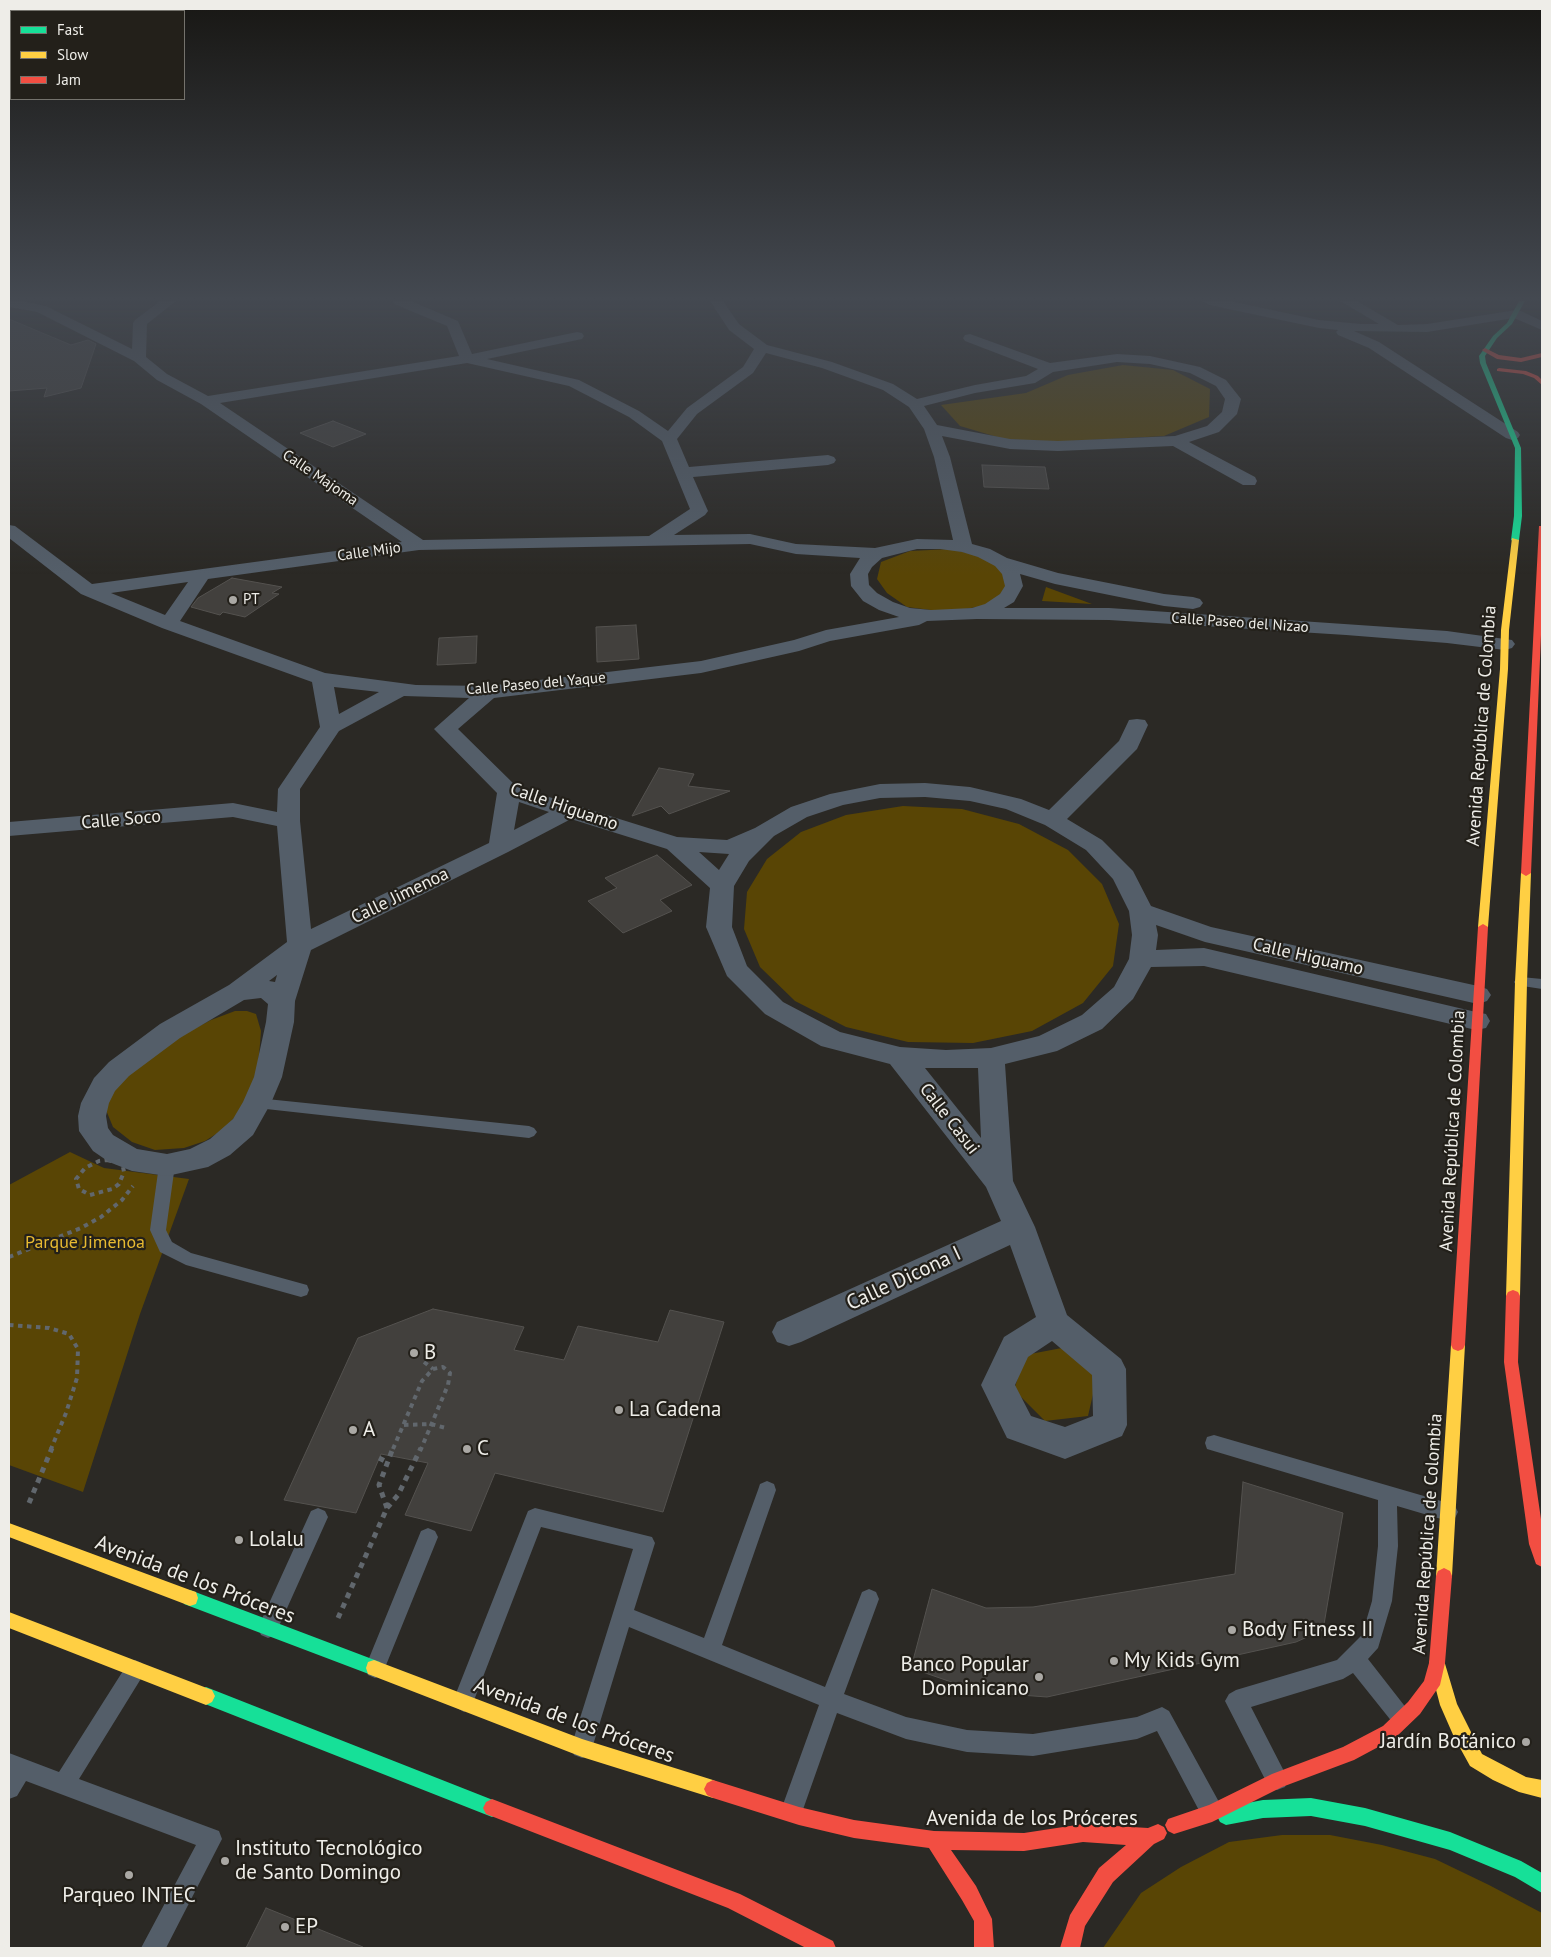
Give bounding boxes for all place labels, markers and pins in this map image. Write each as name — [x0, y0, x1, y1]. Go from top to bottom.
place label: PT — [243, 591, 259, 609]
marker: PT — [227, 594, 239, 606]
place label: B — [424, 1340, 436, 1366]
marker: B — [408, 1347, 420, 1359]
place label: La Cadena — [629, 1397, 721, 1423]
marker: La Cadena — [613, 1404, 625, 1416]
place label: A — [363, 1417, 375, 1443]
marker: A — [347, 1424, 359, 1436]
place label: C — [477, 1436, 489, 1462]
marker: C — [461, 1443, 473, 1455]
place label: Lolalu — [249, 1527, 304, 1553]
marker: Lolalu — [233, 1534, 245, 1546]
place label: Body Fitness II — [1242, 1617, 1373, 1643]
marker: Body Fitness II — [1226, 1624, 1238, 1636]
place label: My Kids Gym — [1124, 1648, 1240, 1674]
place label: Banco Popular Dominicano — [900, 1652, 1029, 1702]
marker: My Kids Gym — [1108, 1655, 1120, 1667]
marker: Banco Popular Dominicano — [1033, 1671, 1045, 1683]
place label: Jardín Botánico — [1380, 1729, 1516, 1755]
marker: Jardín Botánico — [1520, 1736, 1532, 1748]
place label: Instituto Tecnológico de Santo Domingo — [235, 1836, 423, 1886]
marker: Instituto Tecnológico de Santo Domingo — [219, 1855, 231, 1867]
marker: Parqueo INTEC — [123, 1869, 135, 1881]
place label: Parqueo INTEC — [62, 1883, 196, 1909]
place label: EP — [295, 1914, 318, 1940]
marker: EP — [279, 1921, 291, 1933]

